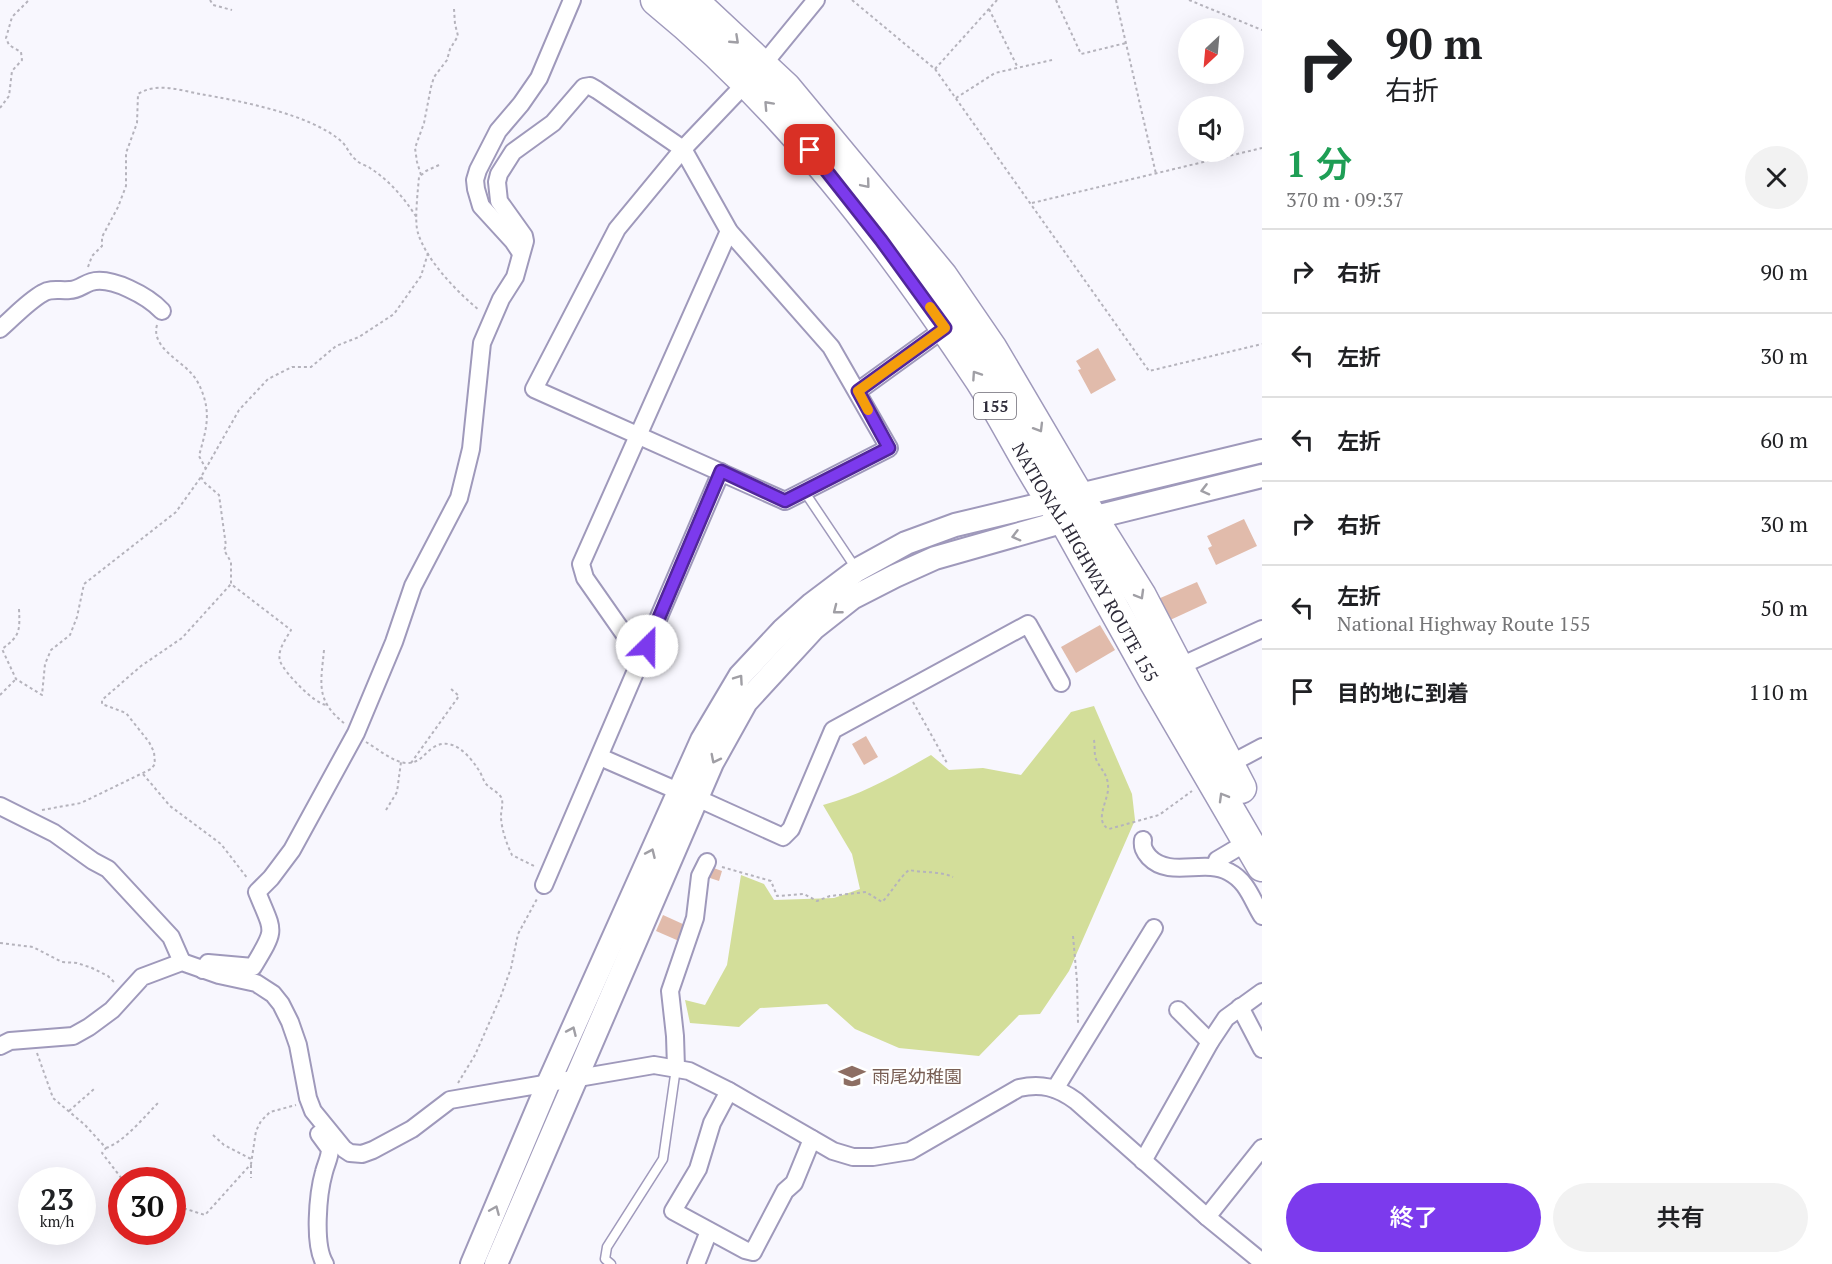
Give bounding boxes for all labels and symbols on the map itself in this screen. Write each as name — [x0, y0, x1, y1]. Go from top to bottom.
north arrow — [1178, 18, 1244, 84]
one-way arrow — [728, 33, 739, 44]
one-way arrow — [764, 101, 775, 111]
pin — [784, 124, 835, 175]
one-way arrow — [859, 177, 870, 188]
one-way arrow — [972, 371, 984, 381]
road number: 155 — [974, 393, 1016, 419]
one-way arrow — [1031, 422, 1043, 432]
street label: NATIONAL HIGHWAY ROUTE 155 — [1007, 438, 1164, 686]
one-way arrow — [1200, 482, 1210, 495]
one-way arrow — [1011, 529, 1022, 541]
one-way arrow — [1133, 589, 1144, 599]
one-way arrow — [833, 603, 844, 614]
position arrow — [615, 614, 679, 678]
one-way arrow — [732, 675, 743, 686]
one-way arrow — [711, 753, 722, 763]
one-way arrow — [1219, 793, 1230, 803]
one-way arrow — [643, 848, 655, 859]
one-way arrow — [564, 1026, 576, 1037]
school or university icon: 雨尾幼稚園 — [837, 1061, 867, 1091]
place label: 雨尾幼稚園 — [872, 1064, 962, 1088]
speed limit sign: 30 — [108, 1167, 186, 1245]
one-way arrow — [488, 1205, 500, 1216]

